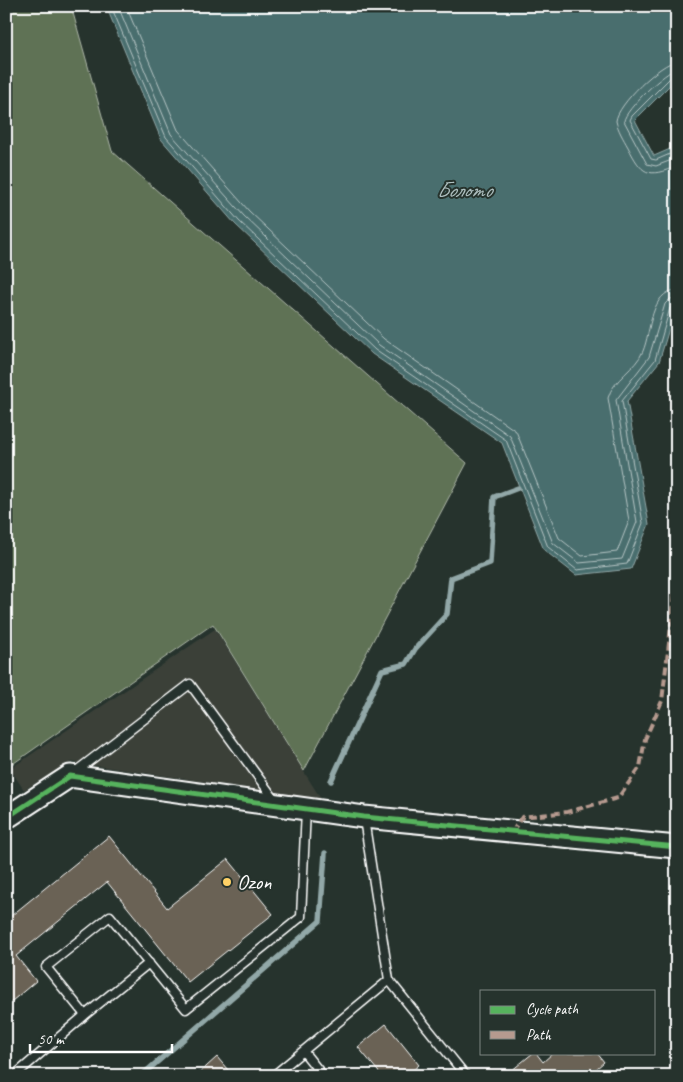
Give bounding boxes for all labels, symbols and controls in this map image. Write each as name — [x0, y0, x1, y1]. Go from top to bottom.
water label: Болото — [436, 176, 495, 204]
place label: Ozon — [237, 869, 272, 895]
marker: Ozon — [221, 876, 233, 888]
legend — [480, 990, 656, 1054]
text: Cycle path — [526, 1000, 578, 1019]
scale bar — [30, 1022, 172, 1054]
text: Path — [526, 1026, 552, 1045]
text: 50 m — [38, 1030, 65, 1049]

